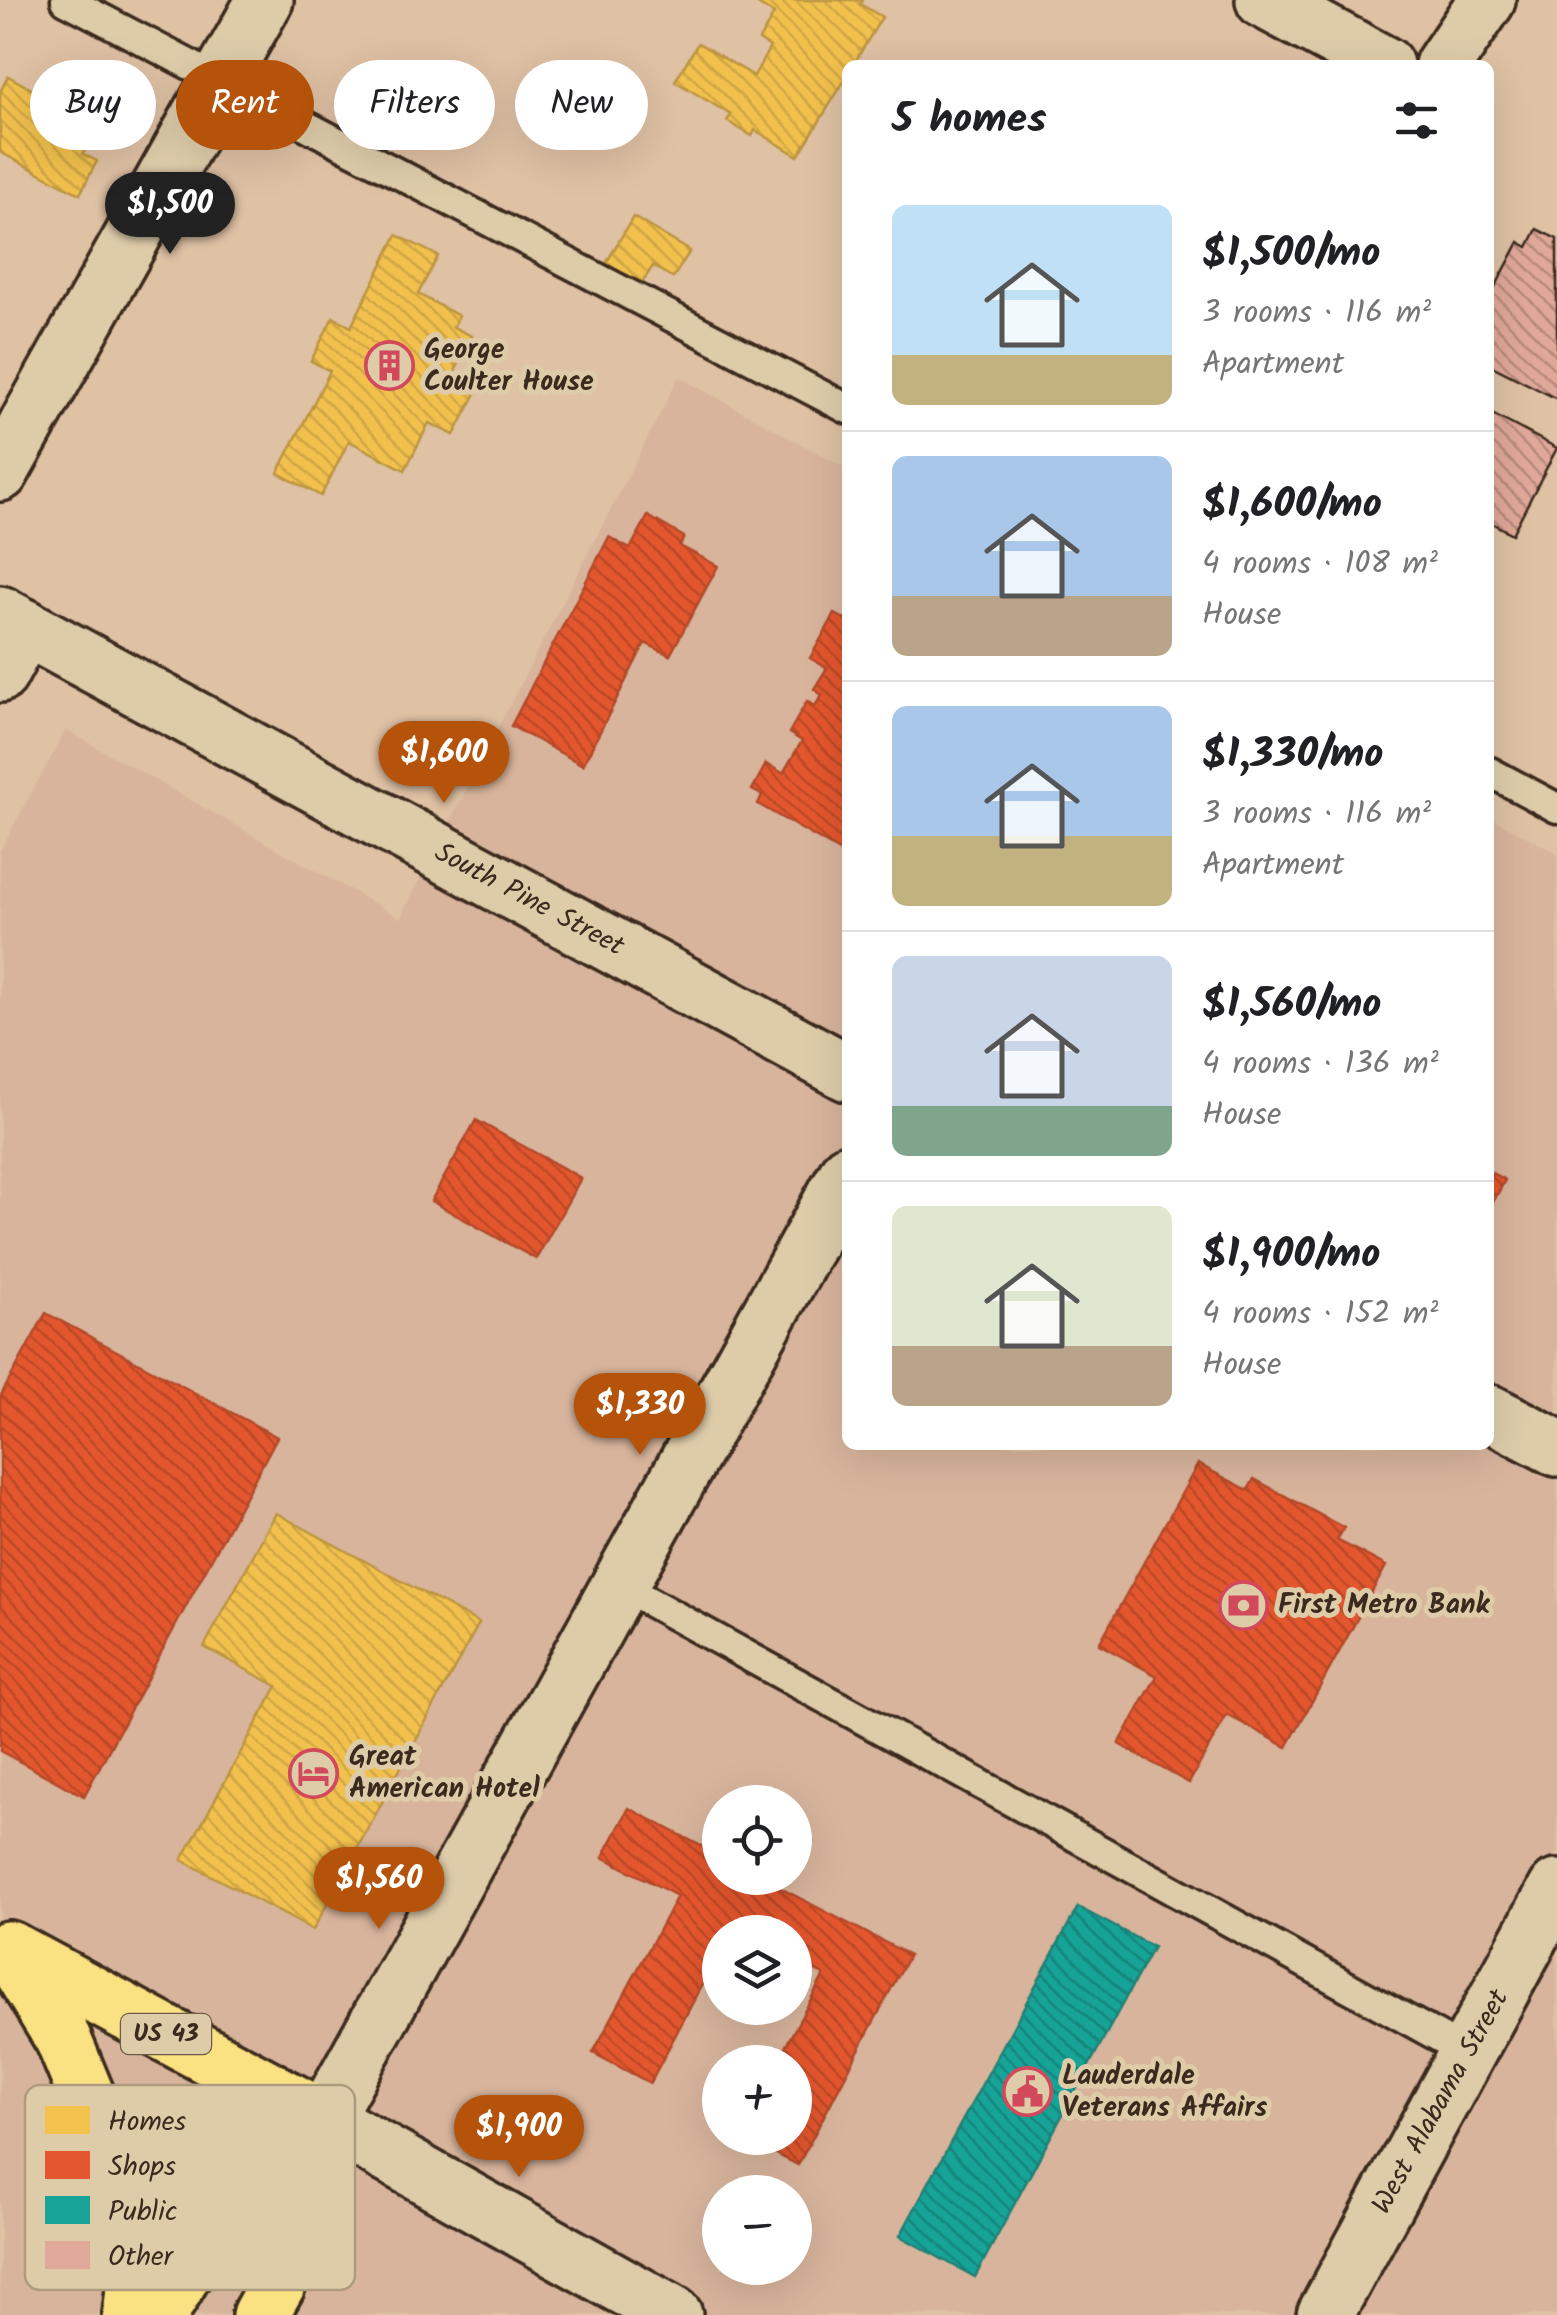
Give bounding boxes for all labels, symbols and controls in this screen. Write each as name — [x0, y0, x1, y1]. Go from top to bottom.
chip: Buy — [30, 60, 156, 150]
chip: Rent — [176, 60, 314, 150]
chip: Filters — [334, 60, 495, 150]
chip: New — [515, 60, 648, 150]
text: 5 homes — [892, 87, 1047, 154]
icon: filters — [1389, 93, 1444, 148]
pin: $1,500 — [89, 172, 251, 257]
text: $1,500 — [127, 179, 213, 230]
text: $1,500/mo — [1202, 221, 1380, 288]
icon: home — [972, 245, 1092, 365]
text: 3 rooms · 116 m² — [1202, 288, 1431, 339]
place label: George Coulter House — [424, 328, 594, 405]
text: Apartment — [1202, 339, 1344, 390]
building icon: George Coulter House — [363, 340, 415, 392]
text: $1,600/mo — [1202, 472, 1382, 539]
icon: home — [972, 496, 1092, 616]
text: 4 rooms · 108 m² — [1202, 539, 1438, 590]
text: House — [1202, 590, 1281, 641]
pin: $1,600 — [363, 721, 525, 806]
text: $1,330/mo — [1202, 722, 1383, 789]
text: $1,600 — [400, 728, 488, 779]
icon: home — [972, 746, 1092, 866]
text: 3 rooms · 116 m² — [1202, 789, 1431, 840]
street label: South Pine Street — [426, 831, 633, 970]
text: Apartment — [1202, 840, 1344, 891]
text: $1,560/mo — [1202, 972, 1382, 1039]
icon: home — [972, 996, 1092, 1116]
text: 4 rooms · 136 m² — [1202, 1039, 1439, 1090]
text: House — [1202, 1090, 1281, 1141]
text: $1,900/mo — [1202, 1222, 1380, 1289]
icon: home — [972, 1246, 1092, 1366]
text: 4 rooms · 152 m² — [1202, 1289, 1438, 1340]
text: House — [1202, 1340, 1281, 1391]
pin: $1,330 — [559, 1373, 721, 1458]
text: $1,330 — [596, 1380, 684, 1431]
bank icon: First Metro Bank — [1217, 1579, 1269, 1631]
place label: First Metro Bank — [1278, 1583, 1490, 1628]
place label: Great American Hotel — [349, 1735, 540, 1812]
hotel icon: Great American Hotel — [288, 1747, 340, 1799]
map controls — [702, 1785, 812, 2285]
button: locate — [702, 1785, 812, 1895]
pin: $1,560 — [298, 1847, 460, 1932]
text: $1,560 — [336, 1854, 422, 1905]
button: layers — [702, 1915, 812, 2025]
street label: West Alabama Street — [1360, 1980, 1522, 2223]
road number: US 43 — [121, 2014, 211, 2054]
button: + — [702, 2045, 812, 2155]
place label: Lauderdale Veterans Affairs — [1062, 2054, 1267, 2131]
public building icon: Lauderdale Veterans Affairs — [1001, 2066, 1053, 2118]
legend — [25, 2085, 355, 2290]
pin: $1,900 — [438, 2095, 600, 2180]
text: Homes — [108, 2100, 186, 2145]
text: $1,900 — [476, 2102, 562, 2153]
text: Shops — [108, 2145, 176, 2190]
button: − — [702, 2175, 812, 2285]
text: Public — [108, 2190, 177, 2235]
text: Other — [108, 2235, 175, 2280]

